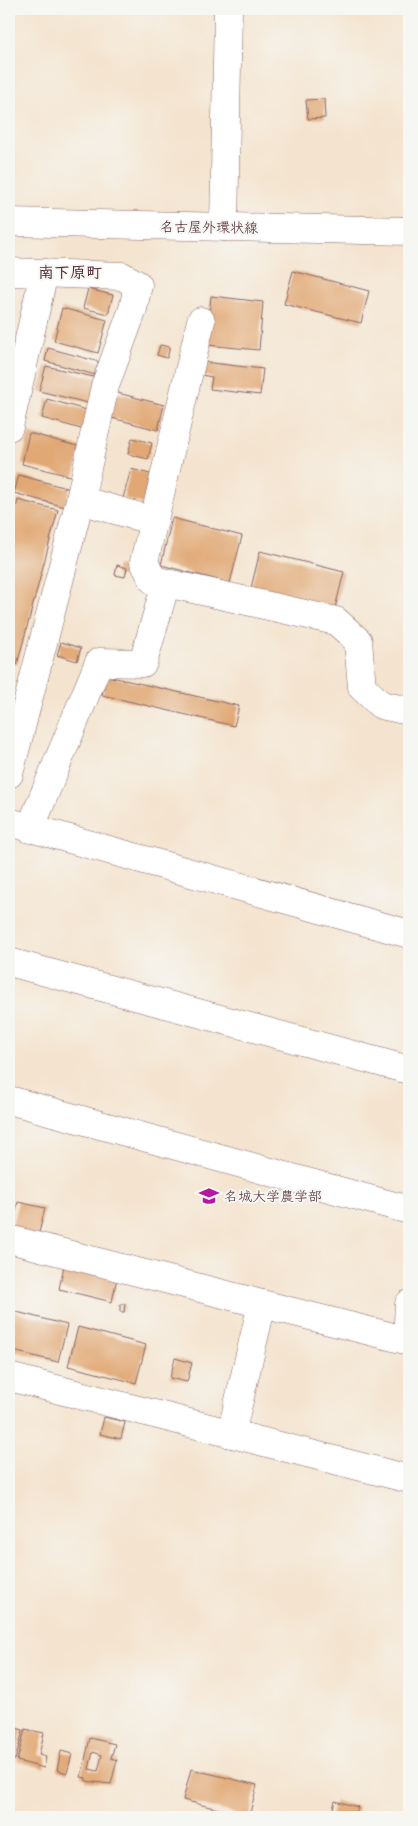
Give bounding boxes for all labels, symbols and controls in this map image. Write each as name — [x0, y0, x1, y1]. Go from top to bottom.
street label: 名古屋外環状線 — [160, 218, 258, 237]
district label: 南下原町 — [38, 263, 102, 283]
school or university icon: 名城大学農学部 — [198, 1185, 220, 1207]
place label: 名城大学農学部 — [224, 1188, 322, 1205]

